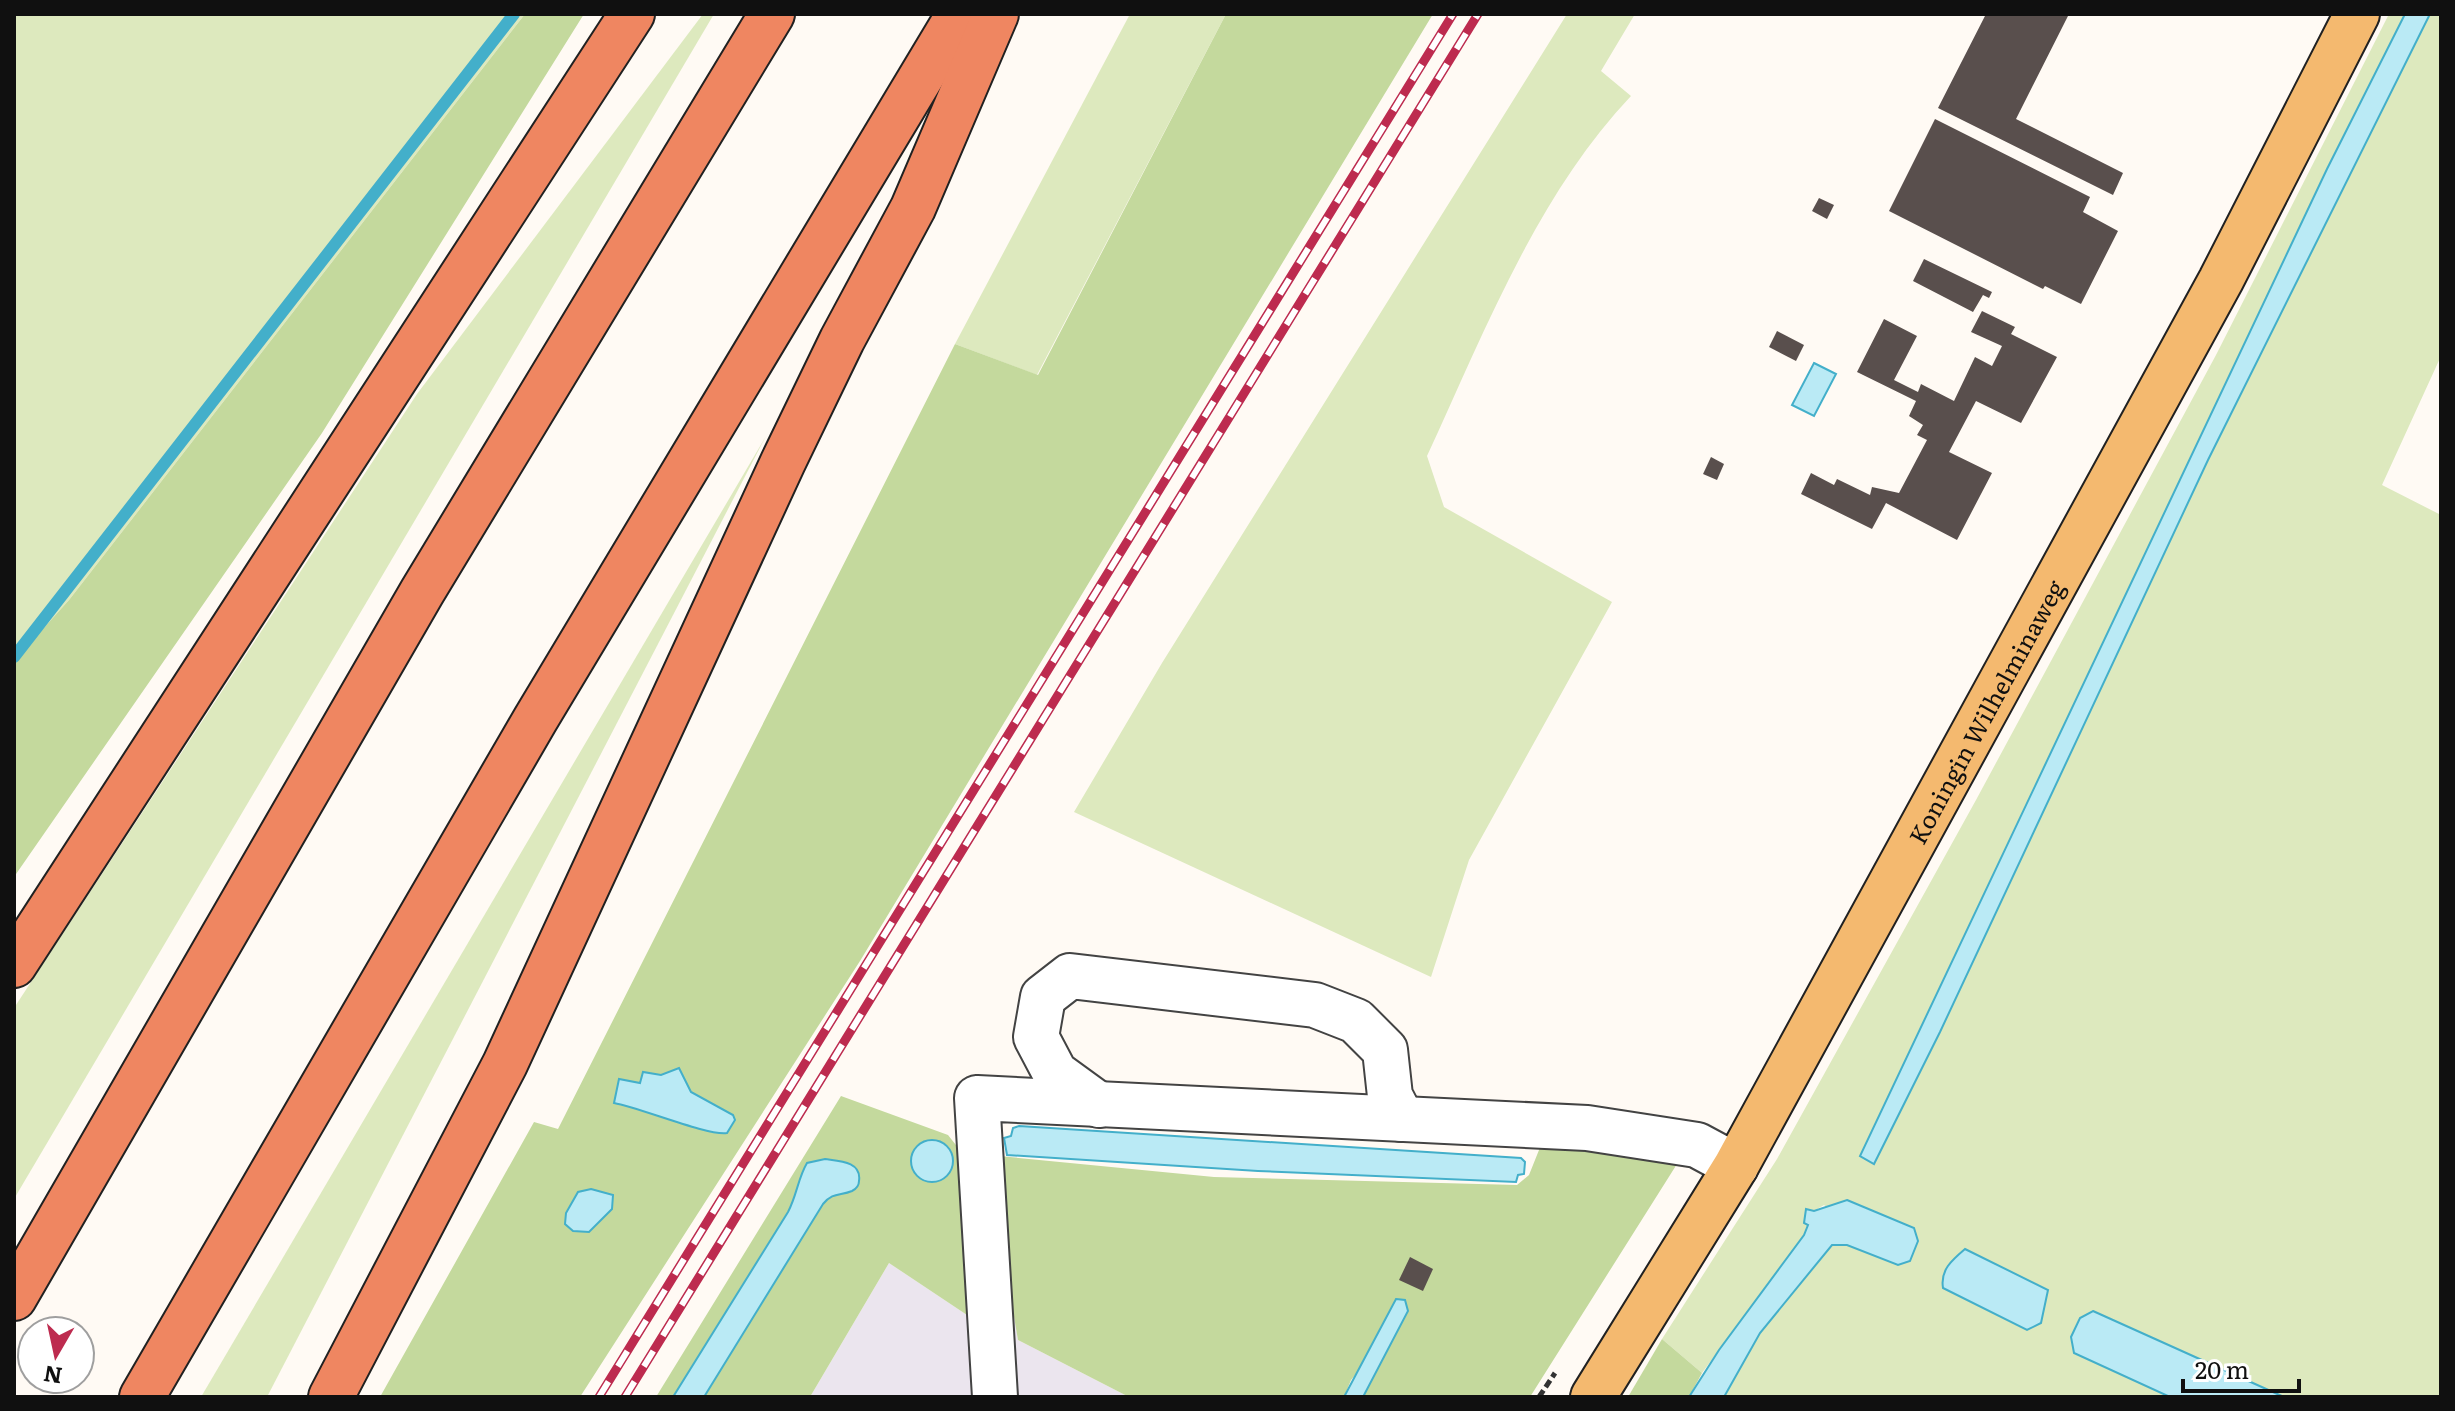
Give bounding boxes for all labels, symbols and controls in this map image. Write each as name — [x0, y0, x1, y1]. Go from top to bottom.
street label: Koningin Wilhelminaweg — [1898, 572, 2072, 850]
north arrow — [16, 1315, 96, 1395]
scale bar — [2183, 1343, 2299, 1393]
text: 20 m — [2195, 1351, 2249, 1386]
text: N — [41, 1358, 64, 1394]

